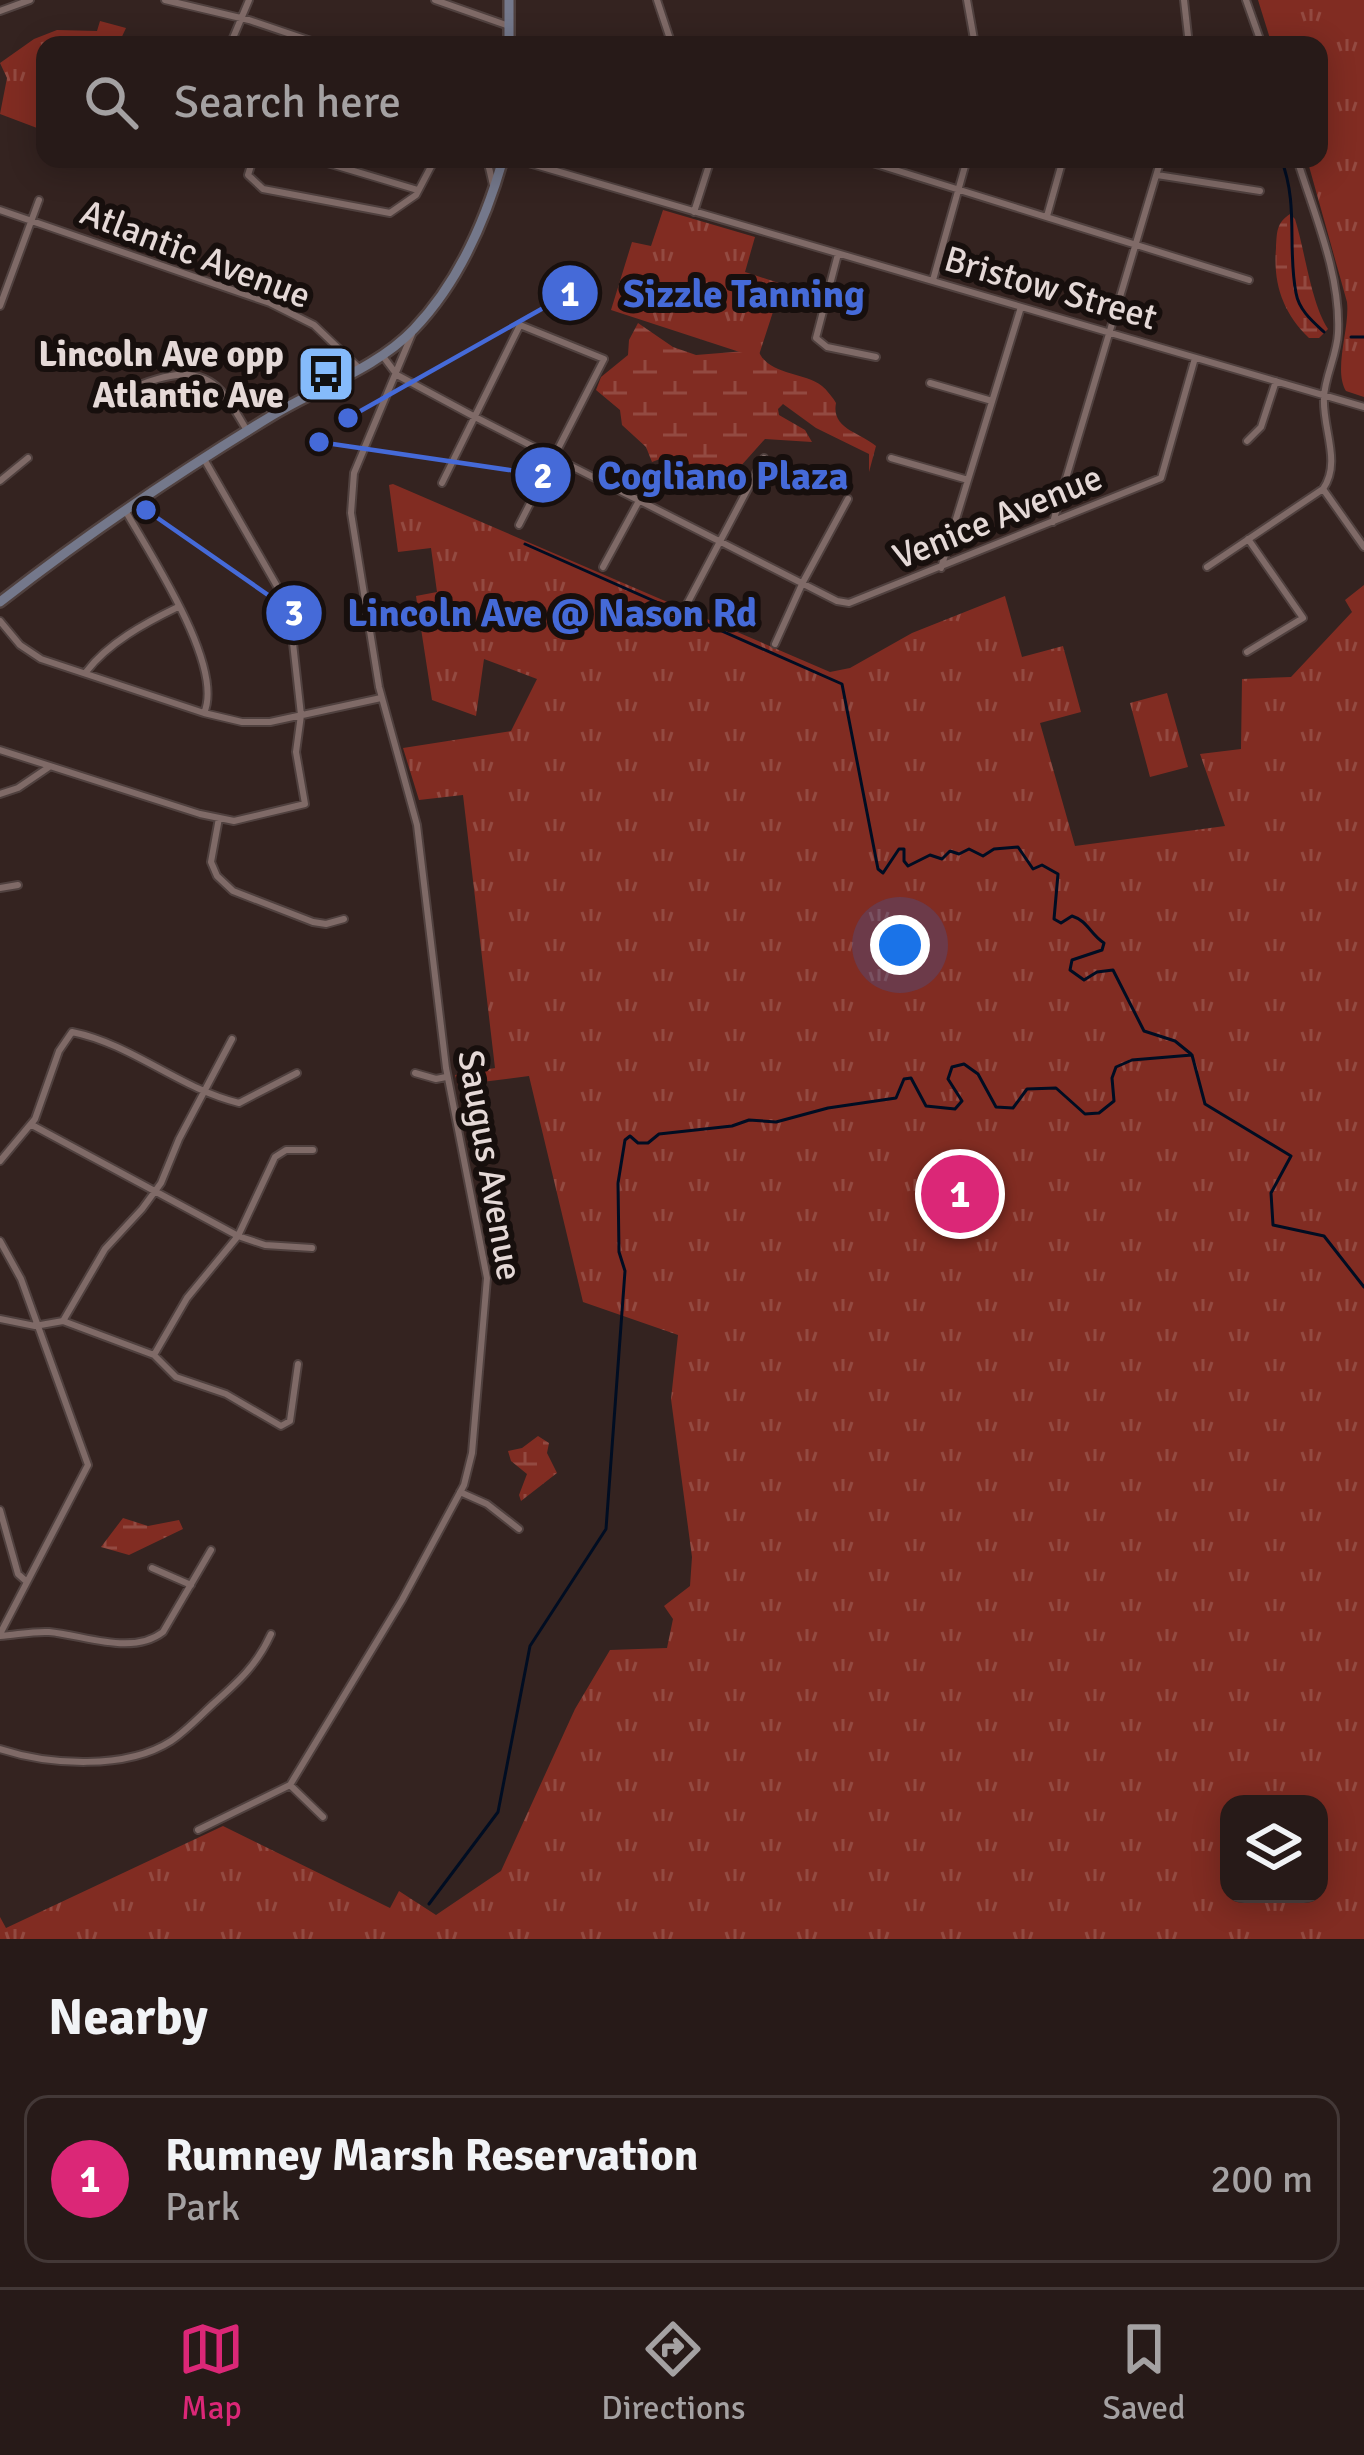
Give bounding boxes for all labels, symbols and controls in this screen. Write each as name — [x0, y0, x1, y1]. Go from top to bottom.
search box — [36, 36, 1328, 168]
icon: search — [78, 69, 144, 135]
text: Search here — [174, 75, 401, 130]
street label: Atlantic Avenue — [74, 190, 317, 319]
street label: Bristow Street — [939, 237, 1162, 340]
callout: Sizzle Tanning — [540, 256, 889, 331]
text: Sizzle Tanning — [623, 270, 865, 318]
text: 1 — [560, 272, 580, 317]
place label: Lincoln Ave opp Atlantic Ave — [38, 332, 284, 418]
bus stop icon: Lincoln Ave opp Atlantic Ave — [295, 343, 357, 405]
callout: Cogliano Plaza — [513, 438, 873, 513]
text: Cogliano Plaza — [597, 452, 849, 500]
text: 2 — [533, 454, 553, 499]
street label: Venice Avenue — [886, 455, 1109, 580]
callout: Lincoln Ave @ Nason Rd — [264, 575, 781, 650]
text: Lincoln Ave @ Nason Rd — [347, 589, 757, 637]
text: 3 — [284, 591, 304, 636]
your location — [870, 915, 930, 975]
street label: Saugus Avenue — [447, 1047, 532, 1284]
pin: 1 — [921, 1149, 999, 1239]
map controls — [1220, 1795, 1328, 1903]
button: layers — [1220, 1795, 1328, 1903]
text: Nearby — [48, 1986, 208, 2049]
text: Rumney Marsh Reservation — [165, 2128, 698, 2183]
text: 1 — [79, 2155, 101, 2203]
text: 200 m — [1210, 2155, 1313, 2203]
text: Park — [165, 2183, 240, 2231]
tab: Map — [178, 2316, 244, 2429]
tab: Directions — [601, 2316, 746, 2429]
tab: Saved — [1102, 2316, 1186, 2429]

